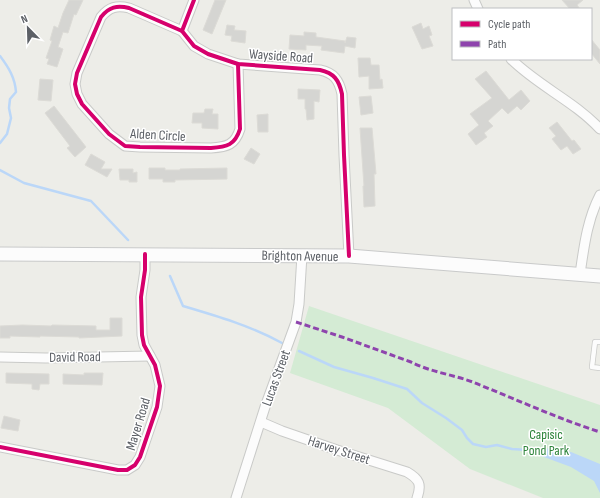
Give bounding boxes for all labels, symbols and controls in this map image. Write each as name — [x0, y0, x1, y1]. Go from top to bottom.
north arrow — [8, 8, 48, 48]
legend — [452, 8, 592, 60]
text: N — [19, 12, 30, 26]
text: Cycle path — [488, 17, 530, 32]
text: Path — [488, 37, 506, 52]
street label: Wayside Road — [248, 45, 314, 67]
street label: Alden Circle — [129, 125, 186, 145]
street label: Brighton Avenue — [261, 247, 339, 265]
street label: David Road — [49, 348, 101, 366]
street label: Lucas Street — [258, 348, 294, 408]
street label: Mayer Road — [122, 396, 154, 452]
park label: Capisic Pond Park — [523, 426, 570, 459]
street label: Harvey Street — [306, 432, 372, 468]

